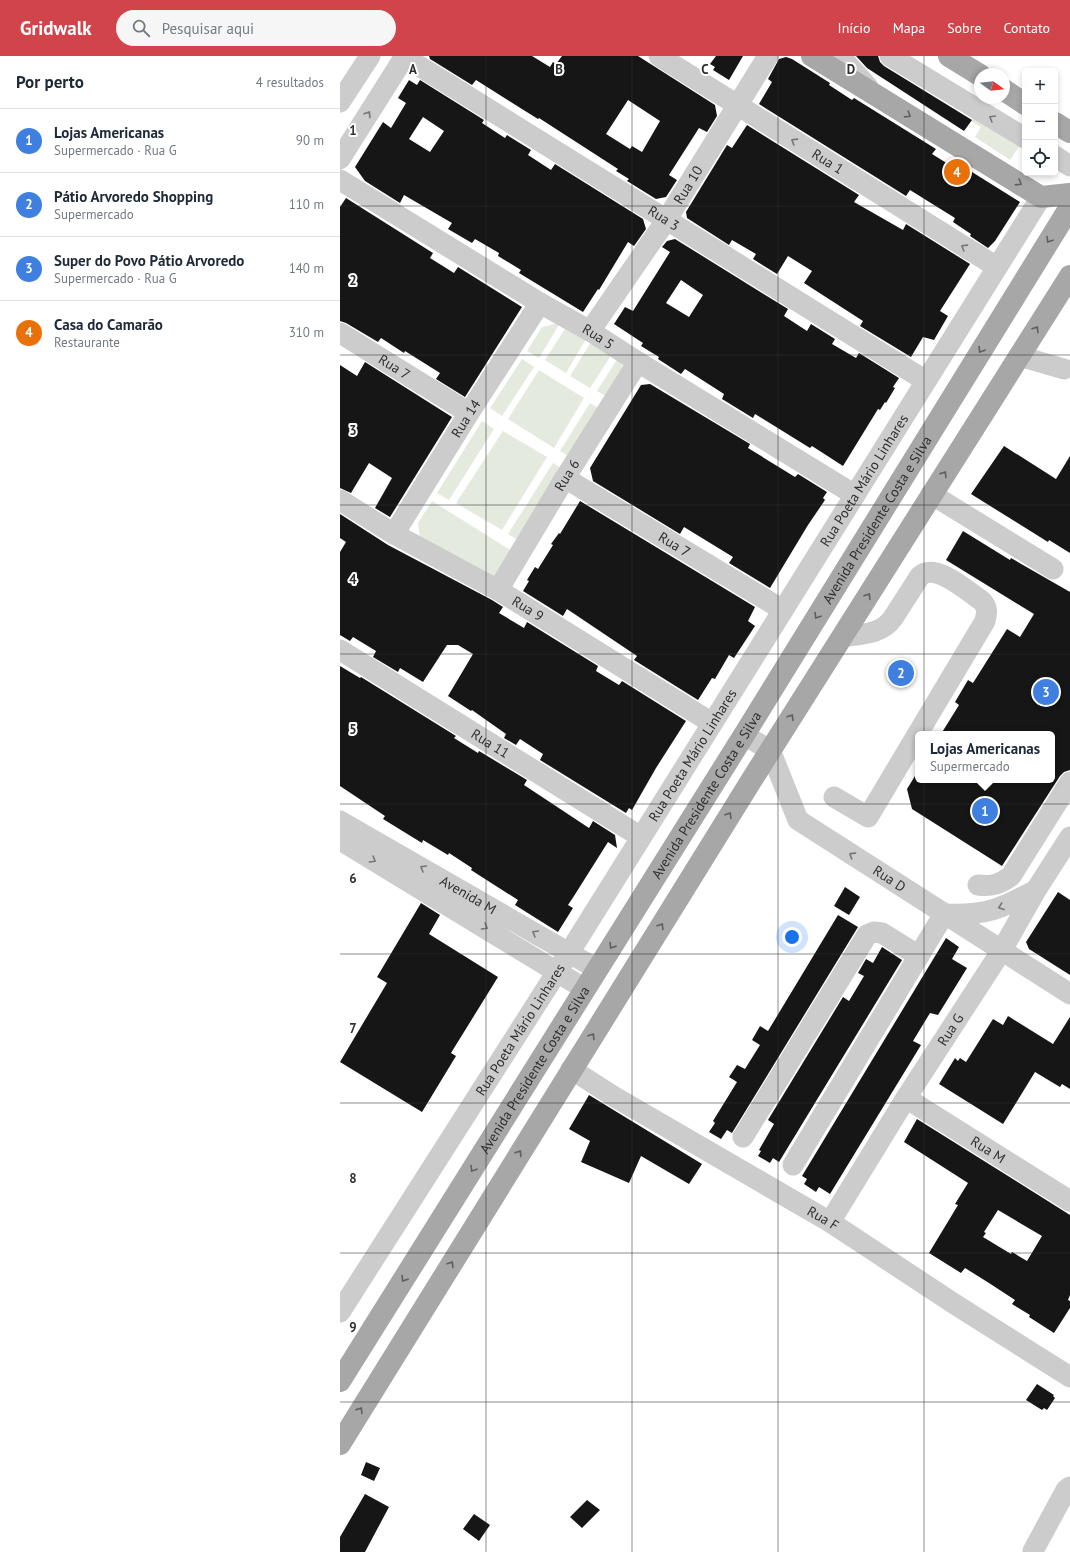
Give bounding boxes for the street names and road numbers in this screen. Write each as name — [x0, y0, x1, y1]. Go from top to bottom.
street label: Rua 1 — [809, 145, 847, 178]
street label: Rua 10 — [669, 162, 707, 207]
street label: Rua 3 — [645, 201, 683, 235]
street label: Rua 5 — [579, 320, 618, 353]
street label: Rua 7 — [375, 350, 414, 383]
street label: Rua 14 — [447, 396, 485, 441]
street label: Rua Poeta Mário Linhares — [816, 411, 912, 550]
street label: Avenida Presidente Costa e Silva — [818, 432, 936, 607]
street label: Rua 6 — [550, 456, 584, 494]
street label: Rua 7 — [655, 528, 694, 561]
street label: Rua 9 — [509, 592, 547, 625]
street label: Rua Poeta Mário Linhares — [644, 686, 741, 825]
street label: Avenida Presidente Costa e Silva — [647, 708, 765, 882]
street label: Rua 11 — [468, 725, 513, 762]
street label: Rua D — [870, 861, 909, 896]
street label: Avenida M — [437, 872, 500, 918]
street label: Rua Poeta Mário Linhares — [471, 960, 569, 1099]
street label: Avenida Presidente Costa e Silva — [476, 983, 594, 1157]
street label: Rua G — [933, 1010, 967, 1049]
street label: Rua M — [967, 1132, 1009, 1167]
street label: Rua F — [804, 1202, 842, 1234]

